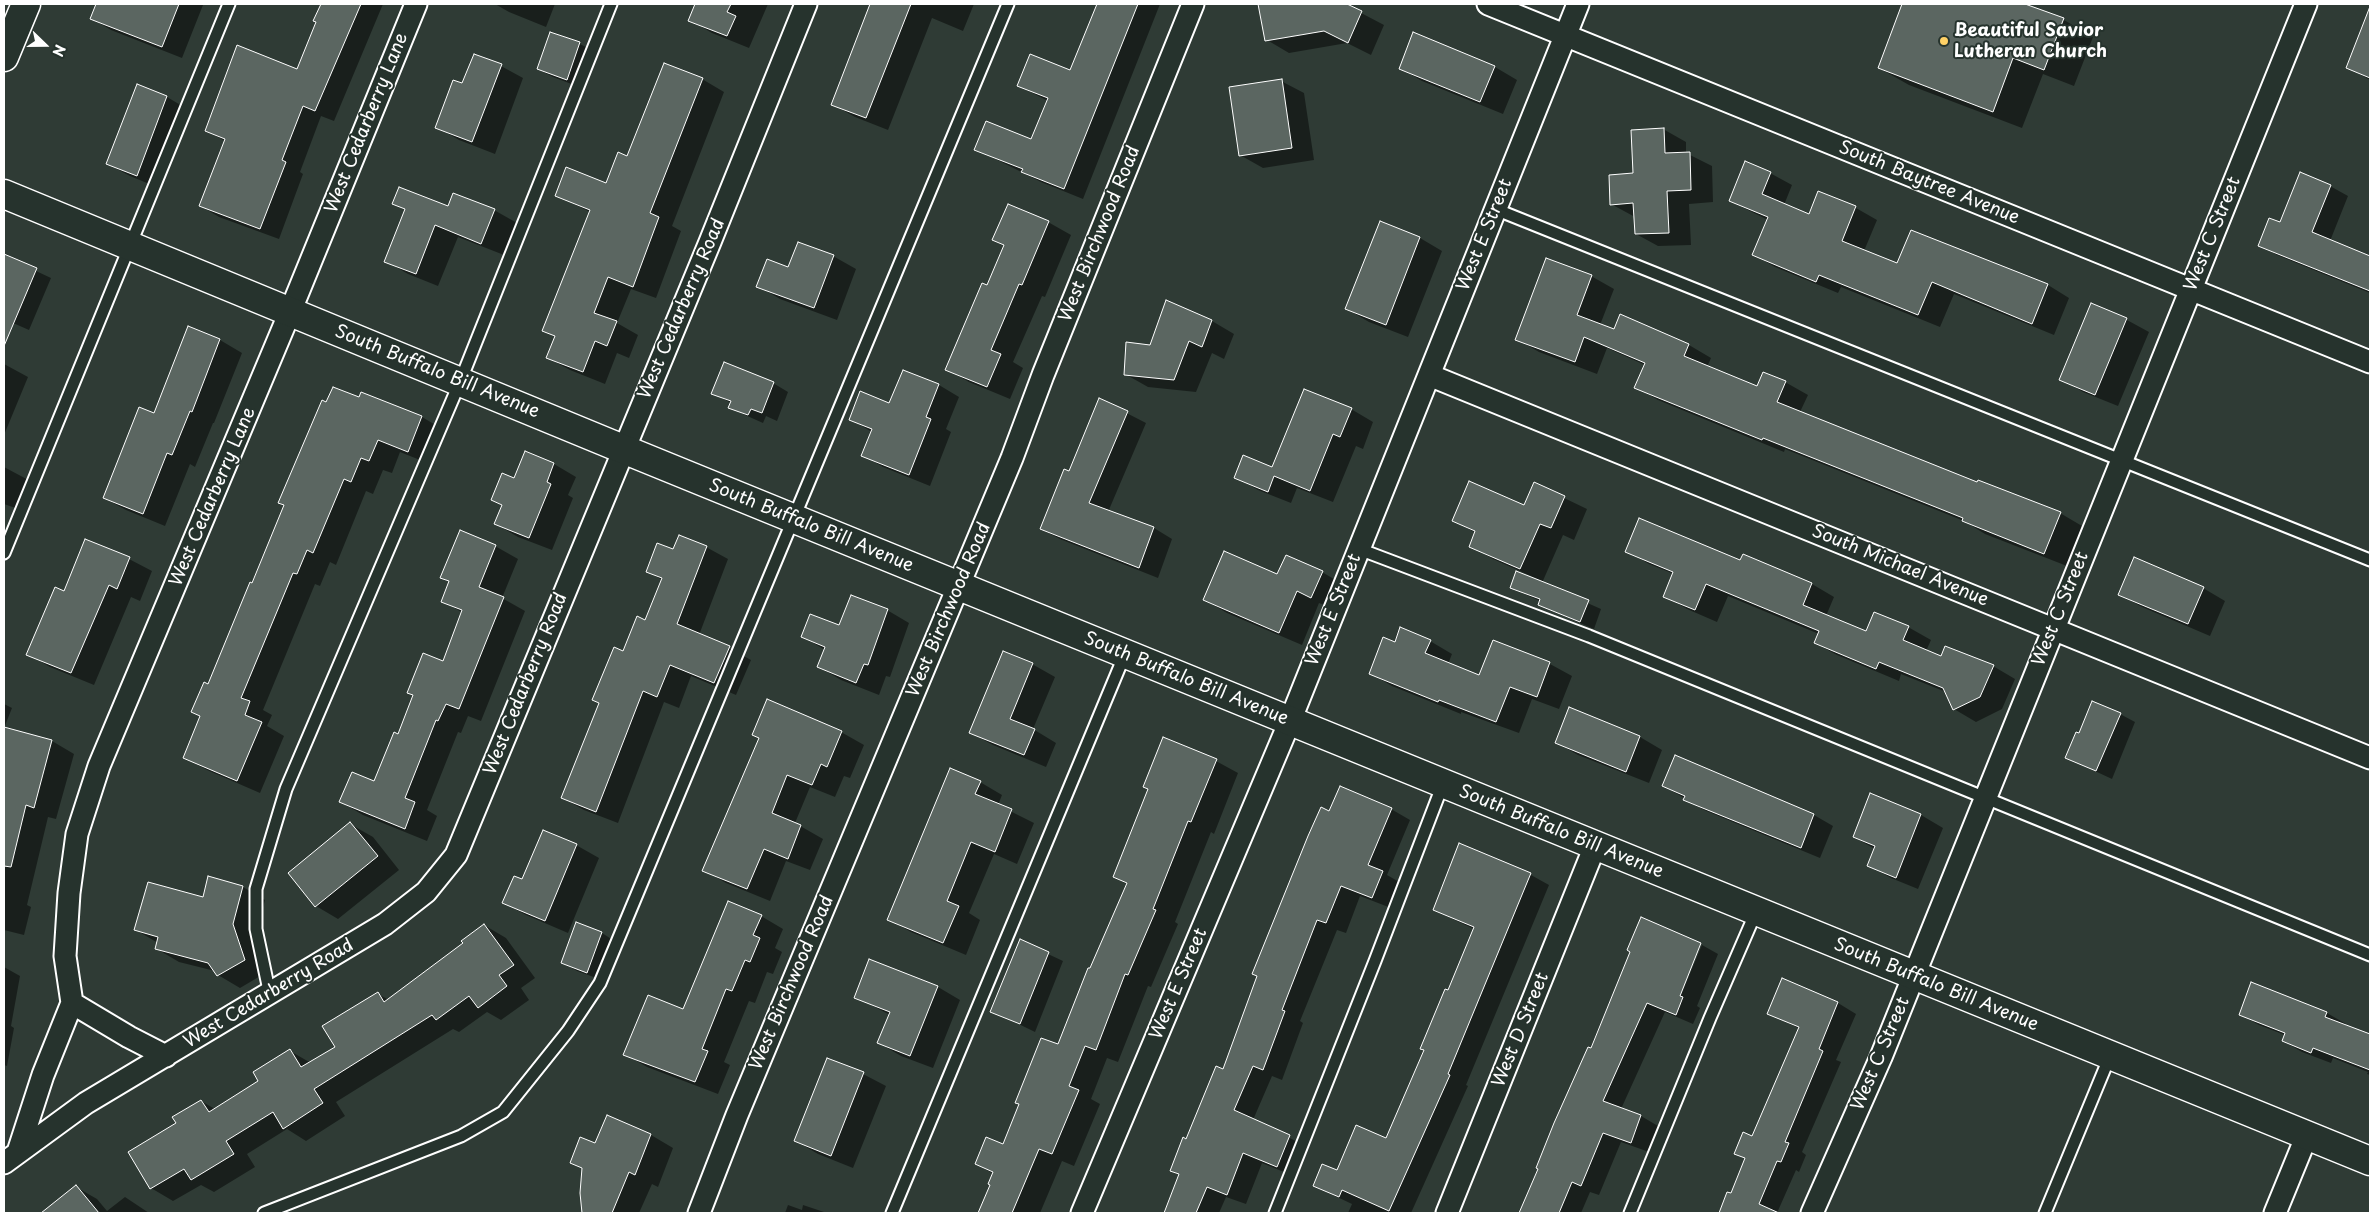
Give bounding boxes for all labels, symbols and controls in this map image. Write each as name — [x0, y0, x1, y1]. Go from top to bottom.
north arrow — [20, 20, 70, 70]
place label: Beautiful Savior Lutheran Church — [1954, 20, 2107, 62]
street label: West Cedarberry Lane — [321, 30, 413, 216]
marker: Beautiful Savior Lutheran Church — [1938, 35, 1950, 47]
text: N — [48, 42, 71, 60]
street label: South Baytree Avenue — [1835, 137, 2023, 229]
street label: West Birchwood Road — [1055, 143, 1145, 325]
street label: West C Street — [2180, 174, 2246, 294]
street label: West E Street — [1453, 176, 1517, 294]
street label: West Cedarberry Road — [634, 215, 730, 403]
street label: South Buffalo Bill Avenue — [332, 321, 542, 423]
street label: West Cedarberry Lane — [165, 404, 261, 590]
street label: South Buffalo Bill Avenue — [706, 475, 916, 577]
street label: West Birchwood Road — [902, 519, 996, 701]
street label: South Michael Avenue — [1808, 521, 1992, 611]
street label: West C Street — [2028, 549, 2094, 669]
street label: West E Street — [1302, 551, 1366, 669]
street label: West Cedarberry Road — [480, 590, 572, 778]
street label: South Buffalo Bill Avenue — [1081, 628, 1291, 730]
street label: South Buffalo Bill Avenue — [1456, 781, 1666, 883]
street label: West Birchwood Road — [745, 892, 839, 1074]
street label: West E Street — [1146, 925, 1212, 1043]
street label: South Buffalo Bill Avenue — [1831, 934, 2041, 1036]
street label: West Cedarberry Road — [180, 935, 358, 1053]
street label: West D Street — [1488, 969, 1554, 1091]
street label: West C Street — [1847, 994, 1915, 1114]

